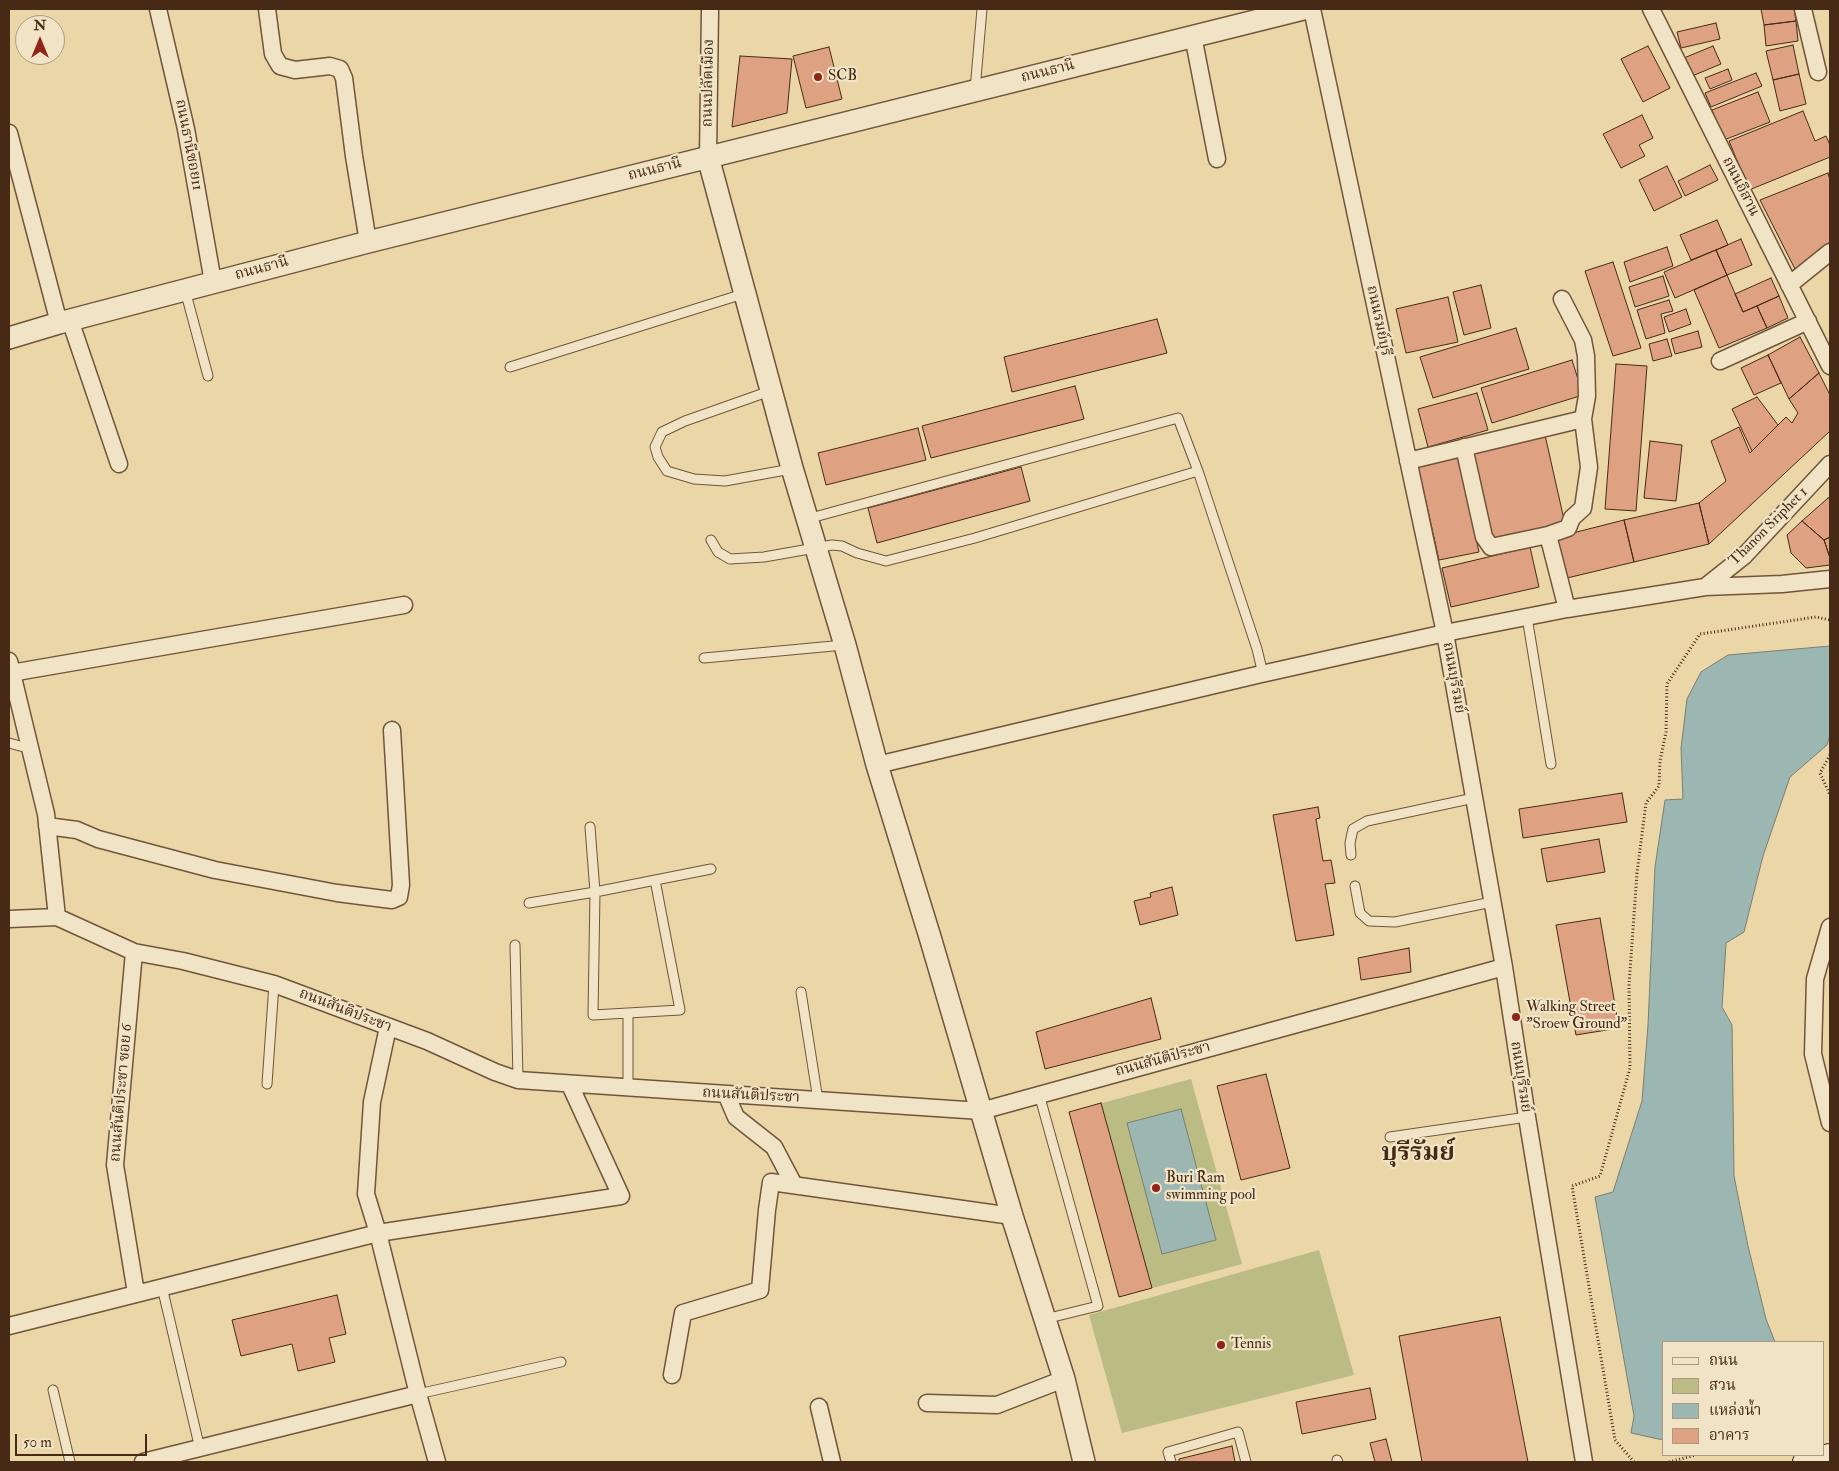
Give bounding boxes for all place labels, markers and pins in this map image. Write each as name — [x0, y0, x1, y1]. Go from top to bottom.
place label: SCB — [828, 68, 857, 86]
marker: SCB — [812, 71, 824, 83]
place label: Walking Street "Sroew Ground" — [1526, 999, 1627, 1034]
marker: Walking Street "Sroew Ground" — [1510, 1011, 1522, 1023]
place label: Buri Ram swimming pool — [1166, 1170, 1256, 1205]
marker: Buri Ram swimming pool — [1150, 1182, 1162, 1194]
place label: Tennis — [1231, 1336, 1271, 1354]
marker: Tennis — [1215, 1339, 1227, 1351]

